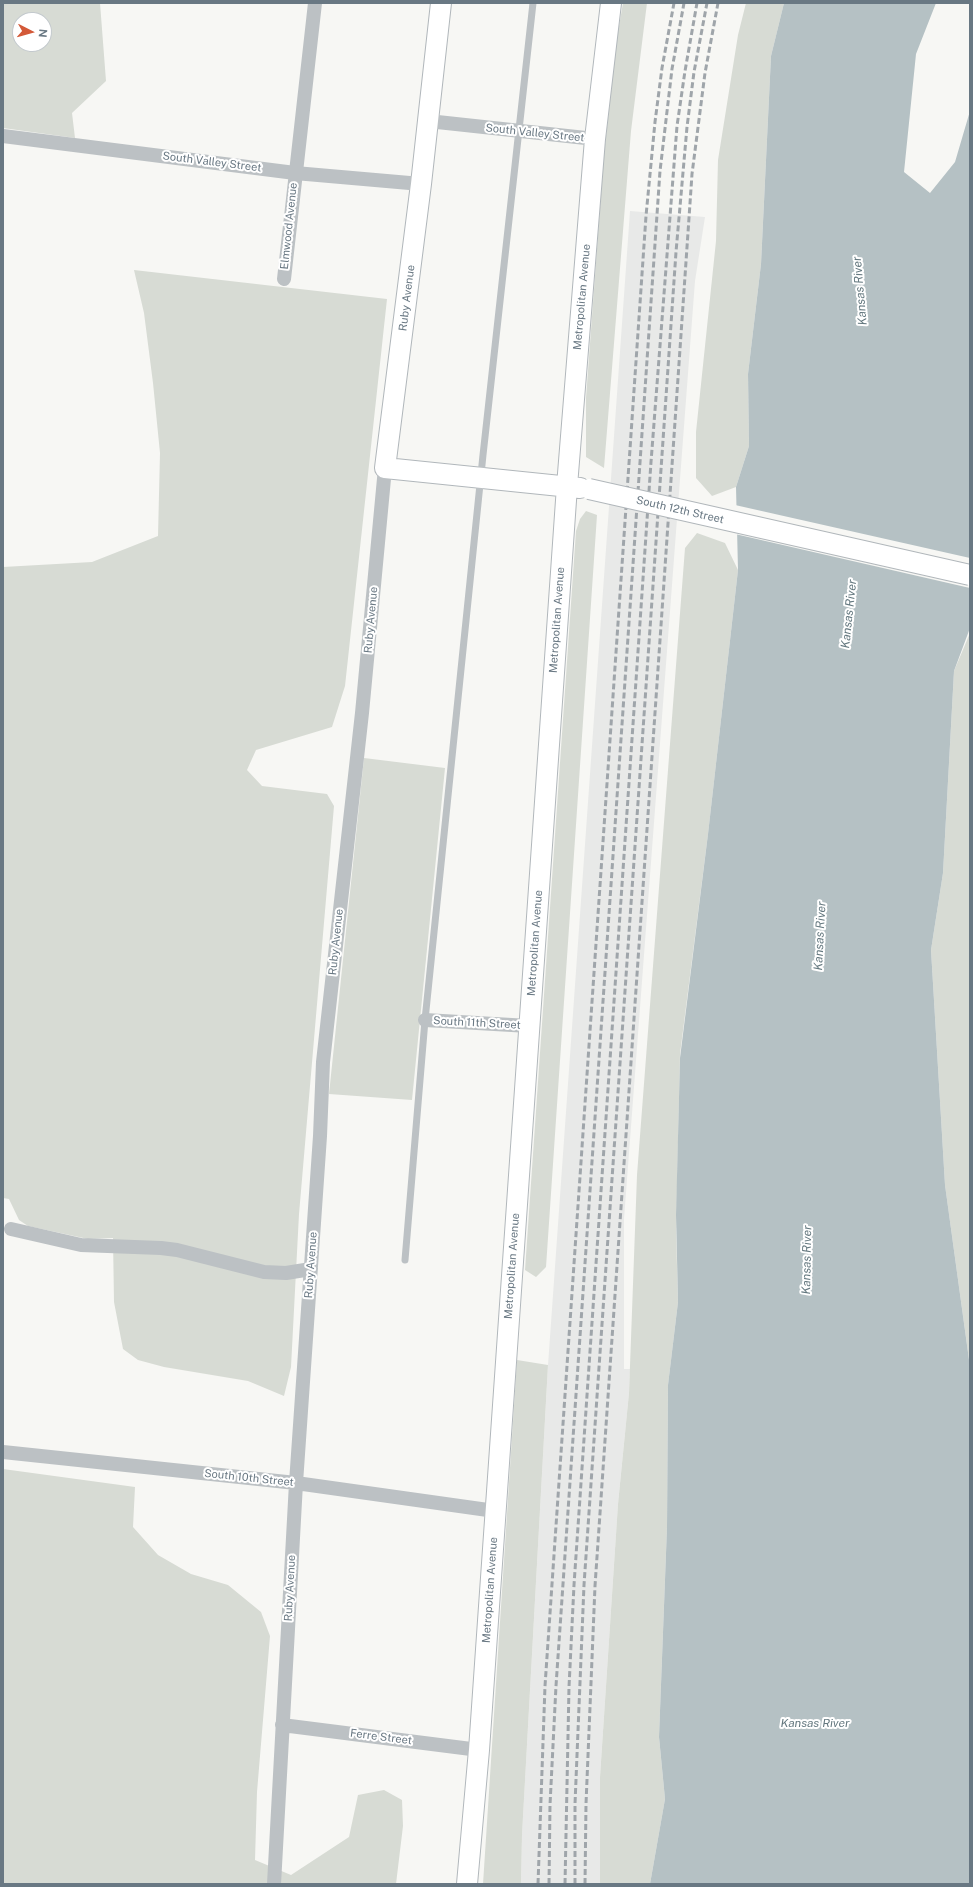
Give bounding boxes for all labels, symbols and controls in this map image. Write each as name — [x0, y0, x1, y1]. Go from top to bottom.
north arrow — [12, 12, 52, 52]
text: N — [37, 28, 49, 38]
street label: South Valley Street — [485, 121, 585, 145]
street label: South Valley Street — [162, 149, 262, 175]
street label: Elmwood Avenue — [278, 182, 300, 270]
street label: Metropolitan Avenue — [571, 244, 593, 350]
water label: Kansas River — [850, 256, 870, 326]
street label: Ruby Avenue — [396, 264, 418, 332]
street label: South 12th Street — [635, 493, 725, 527]
street label: Metropolitan Avenue — [547, 567, 567, 673]
water label: Kansas River — [838, 579, 860, 649]
street label: Ruby Avenue — [362, 586, 380, 654]
street label: Metropolitan Avenue — [525, 890, 545, 996]
water label: Kansas River — [811, 901, 829, 971]
street label: Ruby Avenue — [326, 908, 346, 976]
street label: South 11th Street — [433, 1014, 521, 1032]
street label: Metropolitan Avenue — [502, 1213, 522, 1319]
water label: Kansas River — [799, 1225, 815, 1295]
street label: Ruby Avenue — [302, 1231, 320, 1299]
street label: South 10th Street — [204, 1467, 294, 1489]
street label: Metropolitan Avenue — [480, 1537, 500, 1643]
street label: Ruby Avenue — [282, 1554, 298, 1622]
water label: Kansas River — [780, 1716, 850, 1730]
street label: Ferre Street — [349, 1727, 413, 1747]

